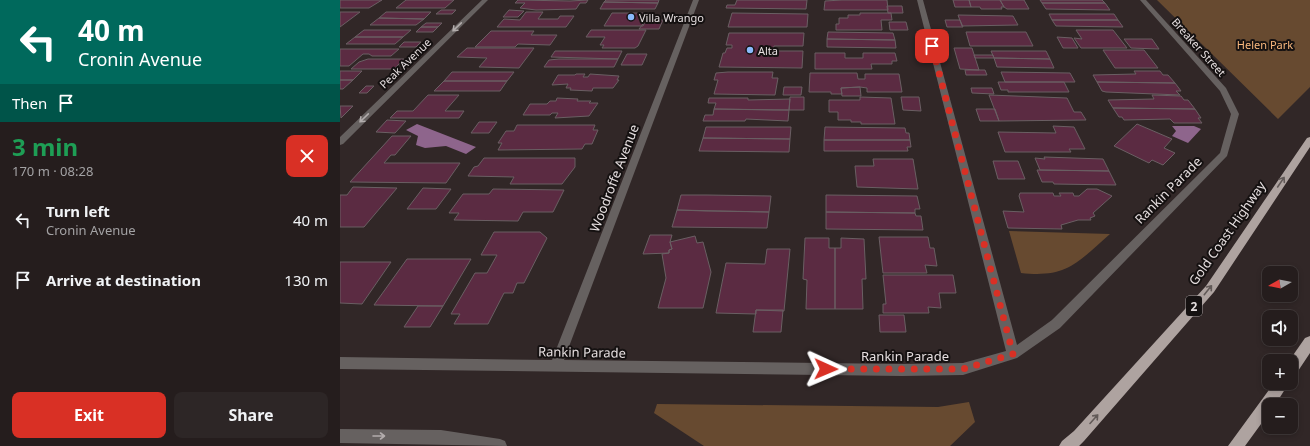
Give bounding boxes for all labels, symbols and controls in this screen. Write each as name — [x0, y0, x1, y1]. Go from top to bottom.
place label: Villa Wrango — [639, 10, 704, 25]
text: 40 m — [78, 11, 145, 49]
marker: Villa Wrango — [626, 12, 636, 22]
street label: Breaker Street — [1169, 14, 1229, 80]
icon: left — [12, 16, 64, 68]
one-way arrow — [452, 22, 462, 32]
pin — [915, 29, 949, 63]
street label: Peak Avenue — [376, 35, 434, 91]
icon: arrive — [921, 35, 943, 57]
park label: Helen Park — [1237, 37, 1293, 52]
place label: Alta — [758, 43, 778, 58]
marker: Alta — [745, 45, 755, 55]
text: Cronin Avenue — [78, 47, 202, 71]
icon: arrive — [55, 92, 77, 114]
text: Then — [12, 93, 47, 113]
one-way arrow — [359, 113, 369, 123]
street label: Woodroffe Avenue — [585, 122, 643, 234]
text: 3 min — [12, 130, 78, 163]
button: close — [286, 135, 328, 177]
street label: Rankin Parade — [1131, 153, 1205, 227]
text: 170 m · 08:28 — [12, 162, 93, 180]
street label: Gold Coast Highway — [1184, 177, 1270, 288]
one-way arrow — [1277, 177, 1285, 188]
text: Turn left — [46, 201, 110, 221]
icon: left — [12, 209, 34, 231]
text: 40 m — [293, 210, 328, 230]
text: Cronin Avenue — [46, 221, 136, 239]
north arrow — [1262, 266, 1298, 302]
map controls — [1262, 266, 1298, 434]
icon: arrive — [12, 269, 34, 291]
text: Arrive at destination — [46, 270, 201, 290]
text: 130 m — [284, 270, 328, 290]
one-way arrow — [1204, 284, 1212, 295]
road number: 2 — [1186, 296, 1202, 316]
button: sound — [1262, 310, 1298, 346]
street label: Rankin Parade — [538, 342, 626, 362]
street label: Rankin Parade — [861, 347, 949, 365]
position arrow — [805, 348, 847, 390]
button: + — [1262, 354, 1298, 390]
button: Exit — [12, 392, 166, 438]
button: Share — [174, 392, 328, 438]
button: − — [1262, 398, 1298, 434]
one-way arrow — [1089, 414, 1098, 424]
one-way arrow — [372, 433, 385, 440]

